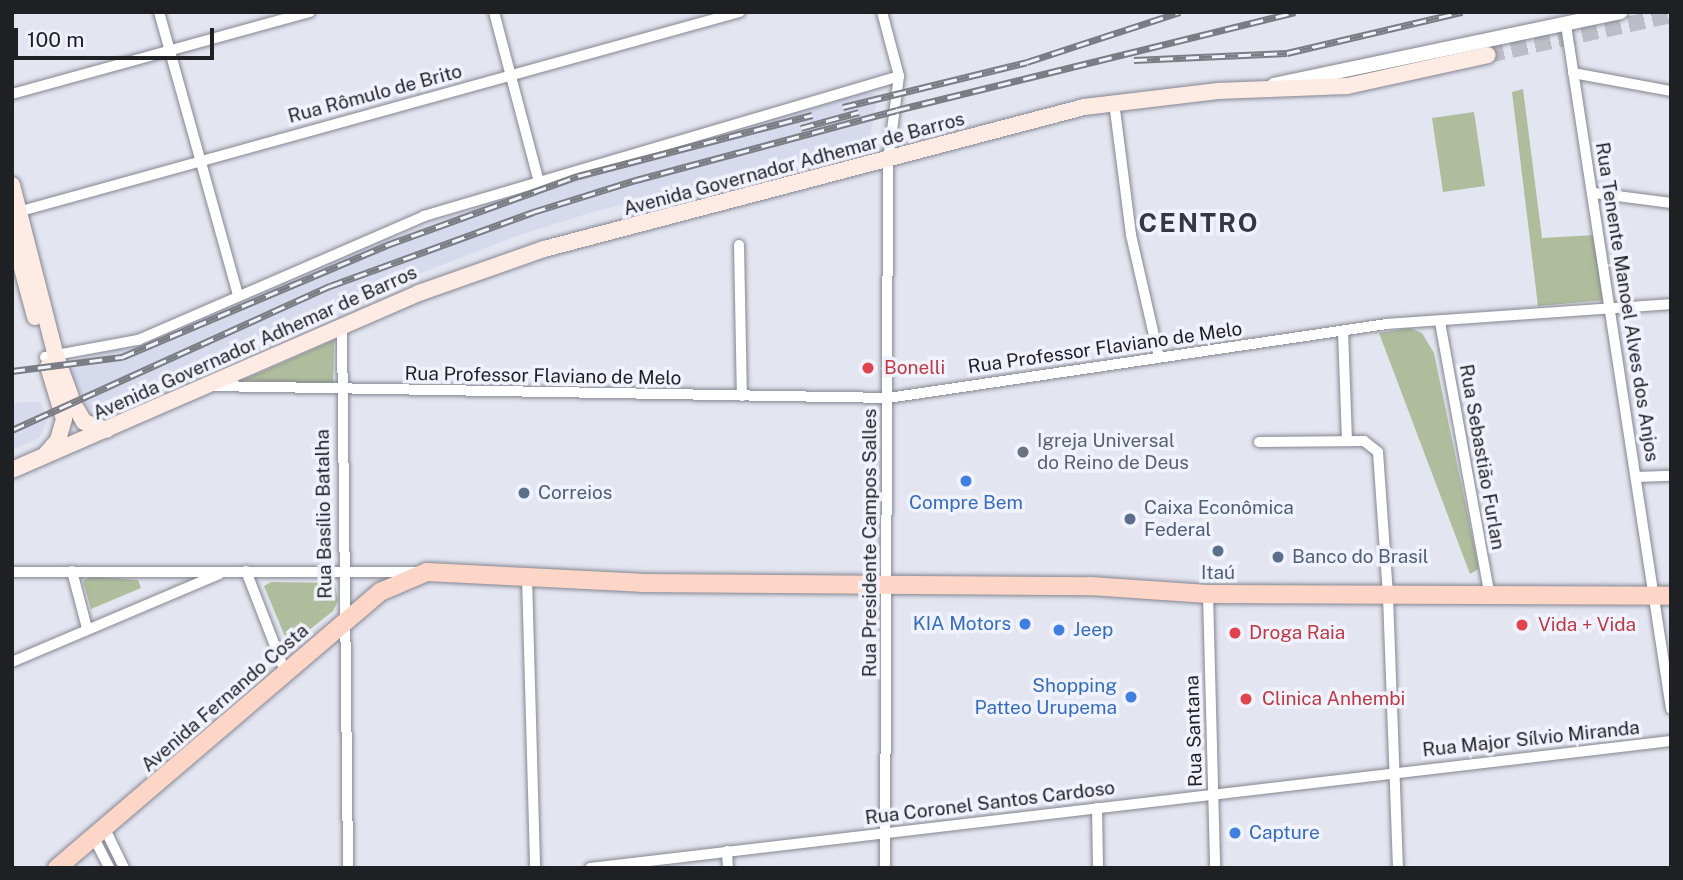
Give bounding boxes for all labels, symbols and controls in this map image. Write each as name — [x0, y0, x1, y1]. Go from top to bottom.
scale bar — [18, 14, 217, 58]
text: 100 m — [27, 27, 84, 52]
street label: Rua Rômulo de Brito — [285, 60, 465, 128]
street label: Avenida Governador Adhemar de Barros — [621, 107, 967, 221]
street label: Rua Tenente Manoel Alves dos Anjos — [1590, 140, 1664, 464]
district label: CENTRO — [1139, 207, 1259, 239]
street label: Avenida Governador Adhemar de Barros — [89, 261, 421, 425]
street label: Rua Professor Flaviano de Melo — [966, 317, 1244, 379]
place label: Bonelli — [884, 357, 945, 379]
marker: Bonelli — [858, 358, 878, 378]
street label: Rua Professor Flaviano de Melo — [404, 362, 682, 390]
street label: Rua Sebastião Furlan — [1454, 362, 1510, 552]
street label: Rua Presidente Campos Salles — [859, 409, 881, 677]
street label: Rua Basílio Batalha — [311, 429, 337, 599]
place label: Igreja Universal do Reino de Deus — [1037, 430, 1189, 474]
marker: Igreja Universal do Reino de Deus — [1015, 444, 1031, 460]
marker: Compre Bem — [958, 473, 974, 489]
place label: Correios — [538, 482, 612, 504]
marker: Correios — [516, 485, 532, 501]
place label: Compre Bem — [909, 492, 1023, 514]
place label: Caixa Econômica Federal — [1144, 497, 1294, 541]
marker: Caixa Econômica Federal — [1122, 511, 1138, 527]
marker: Itaú — [1210, 543, 1226, 559]
place label: Banco do Brasil — [1292, 546, 1429, 568]
marker: Banco do Brasil — [1270, 549, 1286, 565]
place label: Itaú — [1201, 562, 1235, 584]
place label: KIA Motors — [913, 613, 1011, 635]
place label: Vida + Vida — [1538, 614, 1636, 636]
marker: Vida + Vida — [1512, 615, 1532, 635]
marker: KIA Motors — [1017, 616, 1033, 632]
street label: Avenida Fernando Costa — [137, 619, 313, 777]
place label: Jeep — [1073, 619, 1113, 641]
marker: Jeep — [1051, 622, 1067, 638]
place label: Droga Raia — [1249, 622, 1345, 644]
marker: Droga Raia — [1227, 625, 1243, 641]
place label: Shopping Patteo Urupema — [974, 675, 1117, 719]
street label: Rua Santana — [1181, 675, 1207, 787]
place label: Clinica Anhembi — [1262, 688, 1405, 710]
marker: Shopping Patteo Urupema — [1123, 689, 1139, 705]
marker: Clinica Anhembi — [1236, 689, 1256, 709]
street label: Rua Major Sílvio Miranda — [1421, 716, 1641, 762]
street label: Rua Coronel Santos Cardoso — [864, 776, 1116, 830]
place label: Capture — [1249, 822, 1320, 844]
marker: Capture — [1227, 825, 1243, 841]

